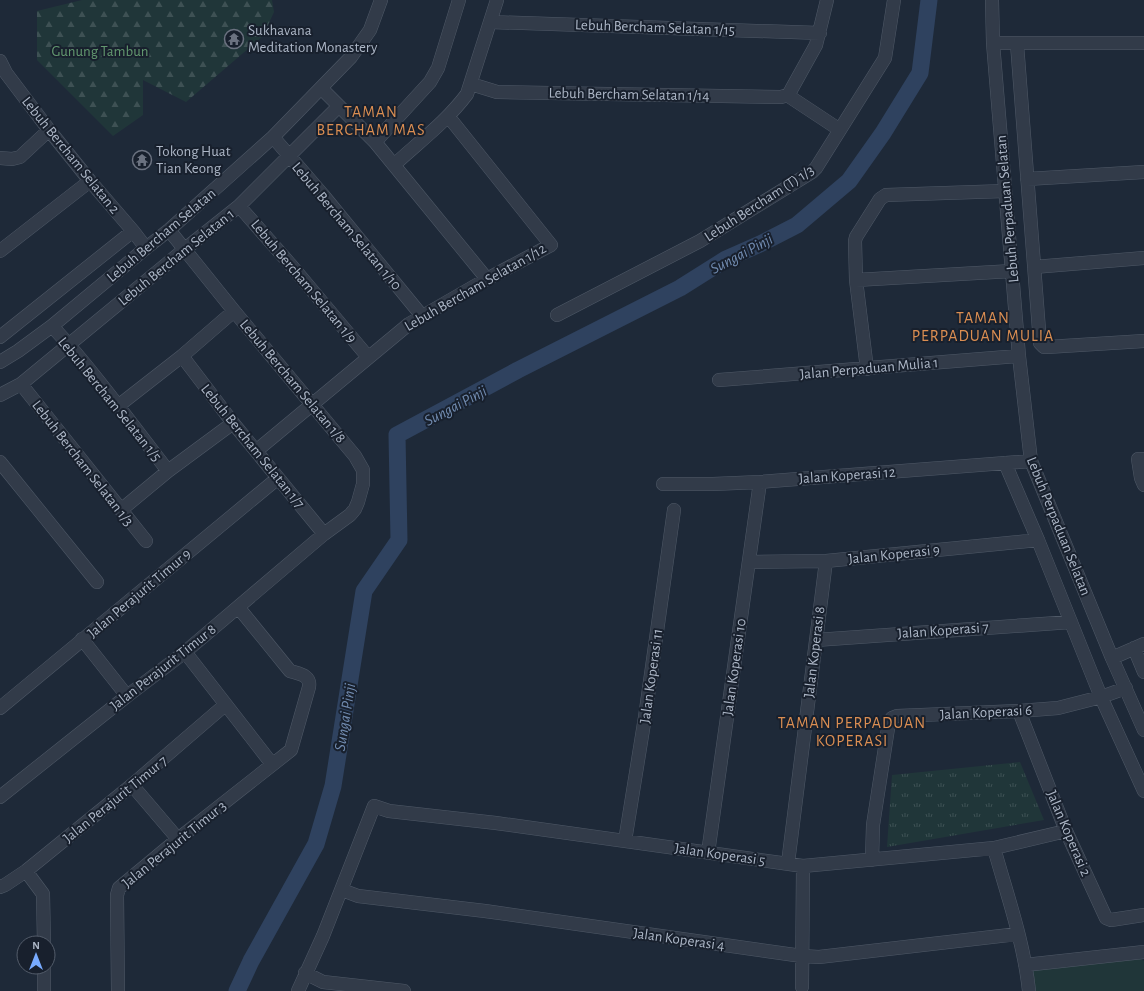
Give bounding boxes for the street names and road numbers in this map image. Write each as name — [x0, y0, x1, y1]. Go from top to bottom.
street label: Lebuh Bercham Selatan 1/15 — [575, 17, 735, 38]
street label: Lebuh Bercham Selatan 1/14 — [548, 86, 710, 103]
street label: Lebuh Bercham Selatan 2 — [19, 94, 122, 217]
street label: Lebuh Perpaduan Selatan — [994, 135, 1021, 283]
street label: Lebuh Bercham Selatan 1/10 — [289, 160, 404, 293]
street label: Lebuh Bercham (T) 1/3 — [702, 162, 817, 244]
street label: Lebuh Bercham Selatan — [104, 186, 219, 285]
street label: Lebuh Bercham Selatan 1 — [116, 206, 237, 309]
street label: Lebuh Bercham Selatan 1/9 — [248, 217, 359, 346]
street label: Lebuh Bercham Selatan 1/12 — [402, 241, 549, 334]
street label: Lebuh Bercham Selatan 1/8 — [237, 317, 348, 446]
street label: Lebuh Bercham Selatan 1/5 — [55, 334, 164, 464]
street label: Jalan Perpaduan Mulia 1 — [799, 355, 939, 382]
street label: Lebuh Bercham Selatan 1/7 — [198, 381, 307, 511]
street label: Lebuh Bercham Selatan 1/3 — [29, 398, 136, 529]
street label: Lebuh Perpaduan Selatan — [1024, 455, 1093, 598]
street label: Jalan Koperasi 12 — [798, 465, 896, 486]
street label: Jalan Koperasi 9 — [847, 542, 941, 567]
street label: Jalan Perajurit Timur 9 — [85, 546, 194, 641]
street label: Jalan Koperasi 8 — [801, 605, 828, 699]
street label: Jalan Koperasi 10 — [720, 617, 749, 717]
street label: Jalan Koperasi 7 — [897, 620, 989, 641]
street label: Jalan Perajurit Timur 8 — [108, 622, 219, 713]
street label: Jalan Koperasi 11 — [637, 628, 666, 724]
street label: Jalan Koperasi 6 — [940, 703, 1032, 722]
street label: Jalan Perajurit Timur 7 — [60, 753, 170, 846]
street label: Jalan Koperasi 2 — [1044, 788, 1093, 879]
street label: Jalan Perajurit Timur 3 — [120, 798, 229, 891]
street label: Jalan Koperasi 5 — [674, 841, 766, 868]
street label: Jalan Koperasi 4 — [632, 926, 726, 953]

